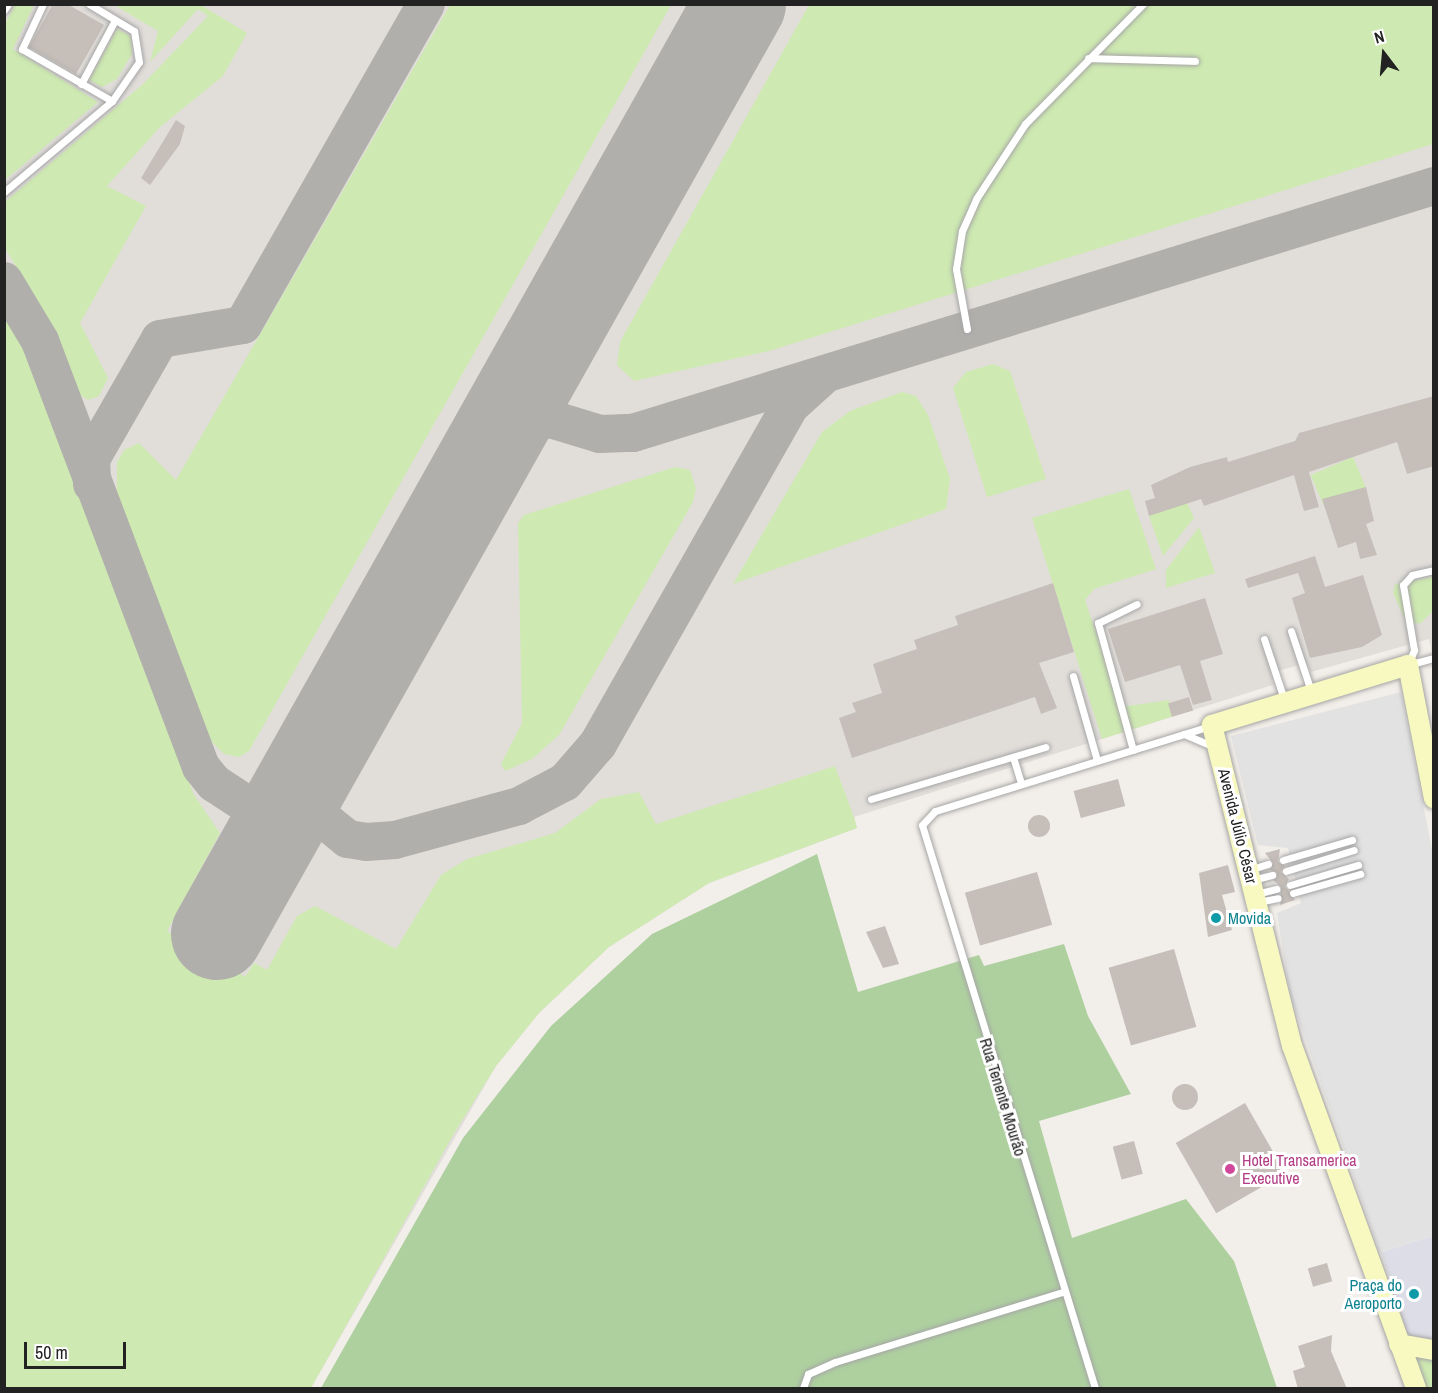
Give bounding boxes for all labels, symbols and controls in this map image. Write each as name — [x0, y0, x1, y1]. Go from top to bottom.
north arrow — [1354, 24, 1414, 84]
text: N — [1371, 25, 1387, 49]
street label: Avenida Júlio César — [1214, 766, 1262, 886]
place label: Movida — [1228, 908, 1271, 928]
marker: Movida — [1209, 911, 1223, 925]
street label: Rua Tenente Mourão — [976, 1036, 1030, 1158]
place label: Hotel Transamerica Executive — [1242, 1150, 1357, 1188]
marker: Hotel Transamerica Executive — [1223, 1162, 1237, 1176]
place label: Praça do Aeroporto — [1344, 1275, 1402, 1313]
marker: Praça do Aeroporto — [1407, 1287, 1421, 1301]
scale bar — [27, 1330, 129, 1368]
text: 50 m — [35, 1340, 68, 1365]

